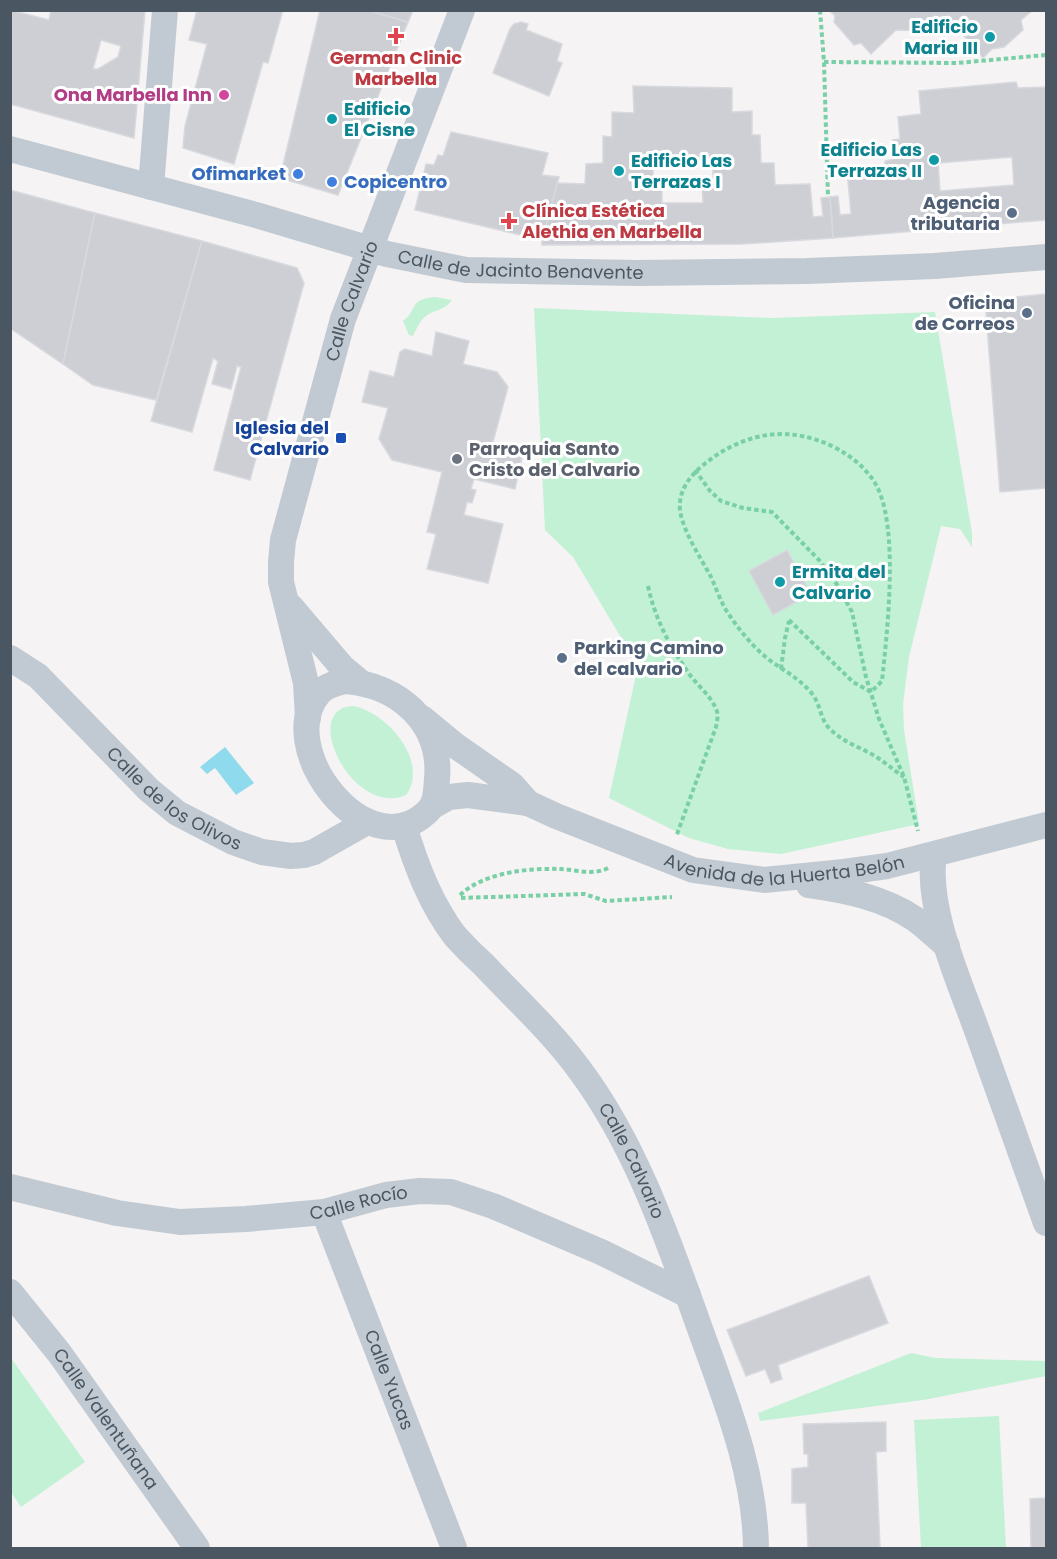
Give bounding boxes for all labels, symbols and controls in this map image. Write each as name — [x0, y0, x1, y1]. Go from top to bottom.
place label: Edificio Maria III — [904, 14, 978, 60]
marker: German Clinic Marbella — [387, 27, 405, 45]
marker: Edificio Maria III — [983, 30, 997, 44]
place label: German Clinic Marbella — [330, 45, 462, 91]
place label: Ona Marbella Inn — [54, 82, 212, 107]
marker: Ona Marbella Inn — [217, 88, 231, 102]
place label: Edificio El Cisne — [344, 96, 415, 142]
marker: Edificio El Cisne — [325, 112, 339, 126]
place label: Edificio Las Terrazas II — [821, 137, 922, 183]
place label: Edificio Las Terrazas I — [631, 148, 732, 194]
marker: Edificio Las Terrazas II — [927, 153, 941, 167]
place label: Ofimarket — [192, 161, 286, 186]
marker: Edificio Las Terrazas I — [612, 164, 626, 178]
marker: Ofimarket — [291, 167, 305, 181]
place label: Copicentro — [344, 169, 447, 194]
marker: Copicentro — [325, 175, 339, 189]
place label: Agencia tributaria — [911, 190, 1000, 236]
place label: Clínica Estética Alethia en Marbella — [522, 198, 702, 244]
marker: Agencia tributaria — [1005, 206, 1019, 220]
marker: Clínica Estética Alethia en Marbella — [500, 212, 518, 230]
street label: Calle Calvario — [319, 237, 384, 364]
street label: Calle de Jacinto Benavente — [395, 243, 644, 285]
place label: Oficina de Correos — [915, 290, 1015, 336]
marker: Oficina de Correos — [1020, 306, 1034, 320]
place label: Iglesia del Calvario — [235, 415, 329, 461]
marker: Iglesia del Calvario — [334, 431, 348, 445]
place label: Parroquia Santo Cristo del Calvario — [469, 436, 640, 482]
marker: Parroquia Santo Cristo del Calvario — [450, 452, 464, 466]
place label: Ermita del Calvario — [792, 559, 886, 605]
marker: Ermita del Calvario — [773, 575, 787, 589]
place label: Parking Camino del calvario — [574, 635, 724, 681]
marker: Parking Camino del calvario — [555, 651, 569, 665]
street label: Calle de los Olivos — [101, 741, 245, 856]
street label: Avenida de la Huerta Belón — [661, 847, 907, 892]
street label: Calle Calvario — [593, 1098, 671, 1222]
street label: Calle Rocío — [309, 1180, 409, 1225]
street label: Calle Yucas — [359, 1326, 420, 1433]
street label: Calle Valentuñana — [48, 1343, 165, 1494]

